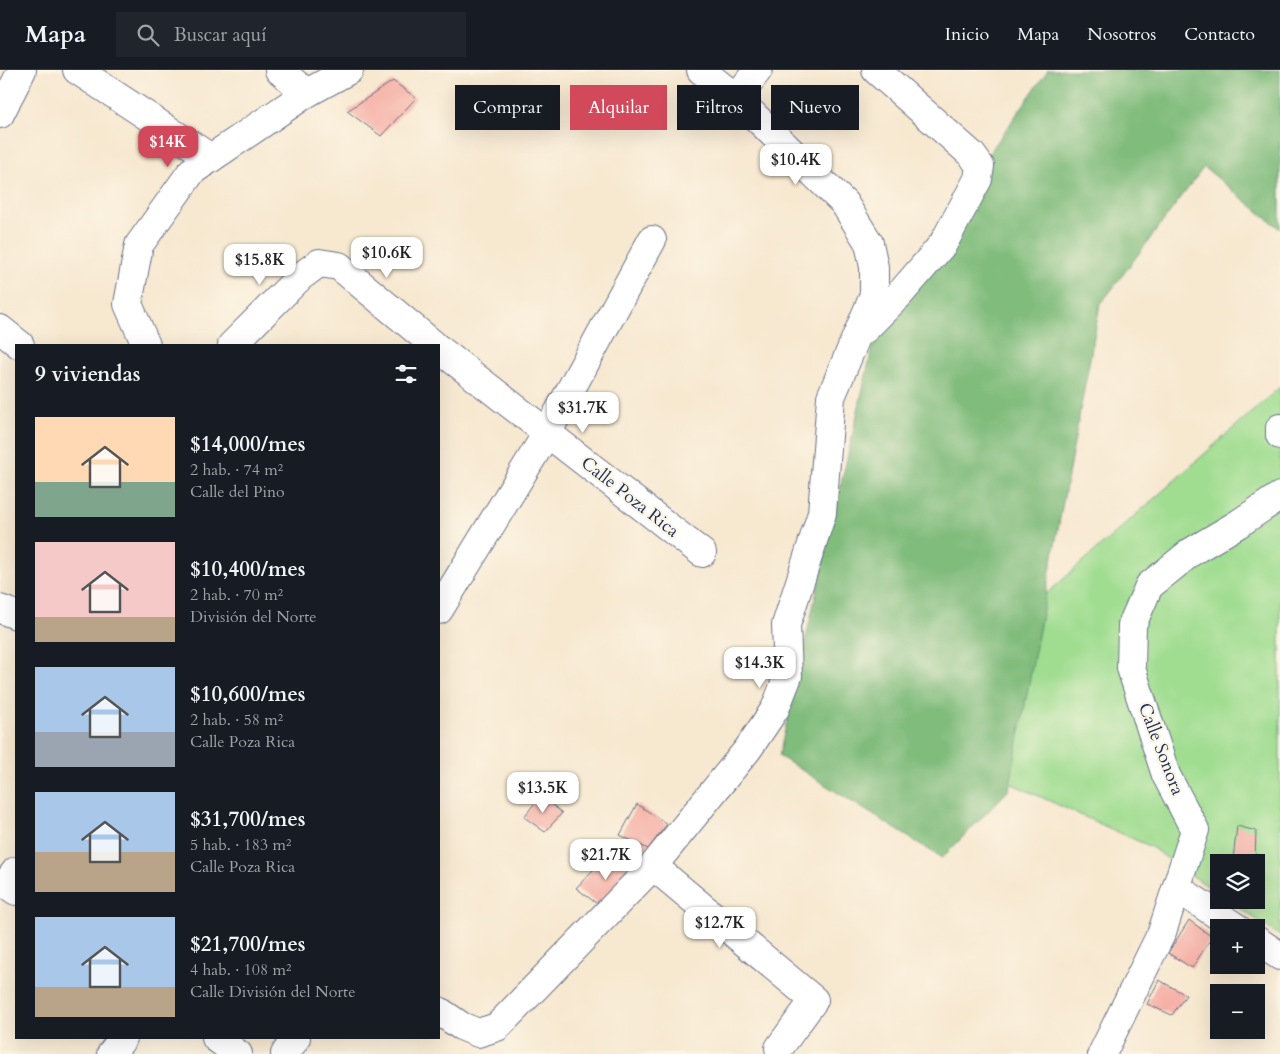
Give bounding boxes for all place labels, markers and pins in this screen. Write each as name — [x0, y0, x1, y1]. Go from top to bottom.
pin: $14K — [138, 126, 198, 168]
pin: $10.4K — [755, 144, 837, 186]
pin: $10.6K — [346, 236, 428, 279]
pin: $15.8K — [219, 244, 301, 286]
pin: $31.7K — [542, 392, 624, 434]
pin: $14.3K — [719, 646, 801, 689]
pin: $13.5K — [502, 772, 584, 814]
pin: $21.7K — [565, 838, 647, 881]
pin: $12.7K — [679, 906, 761, 949]

